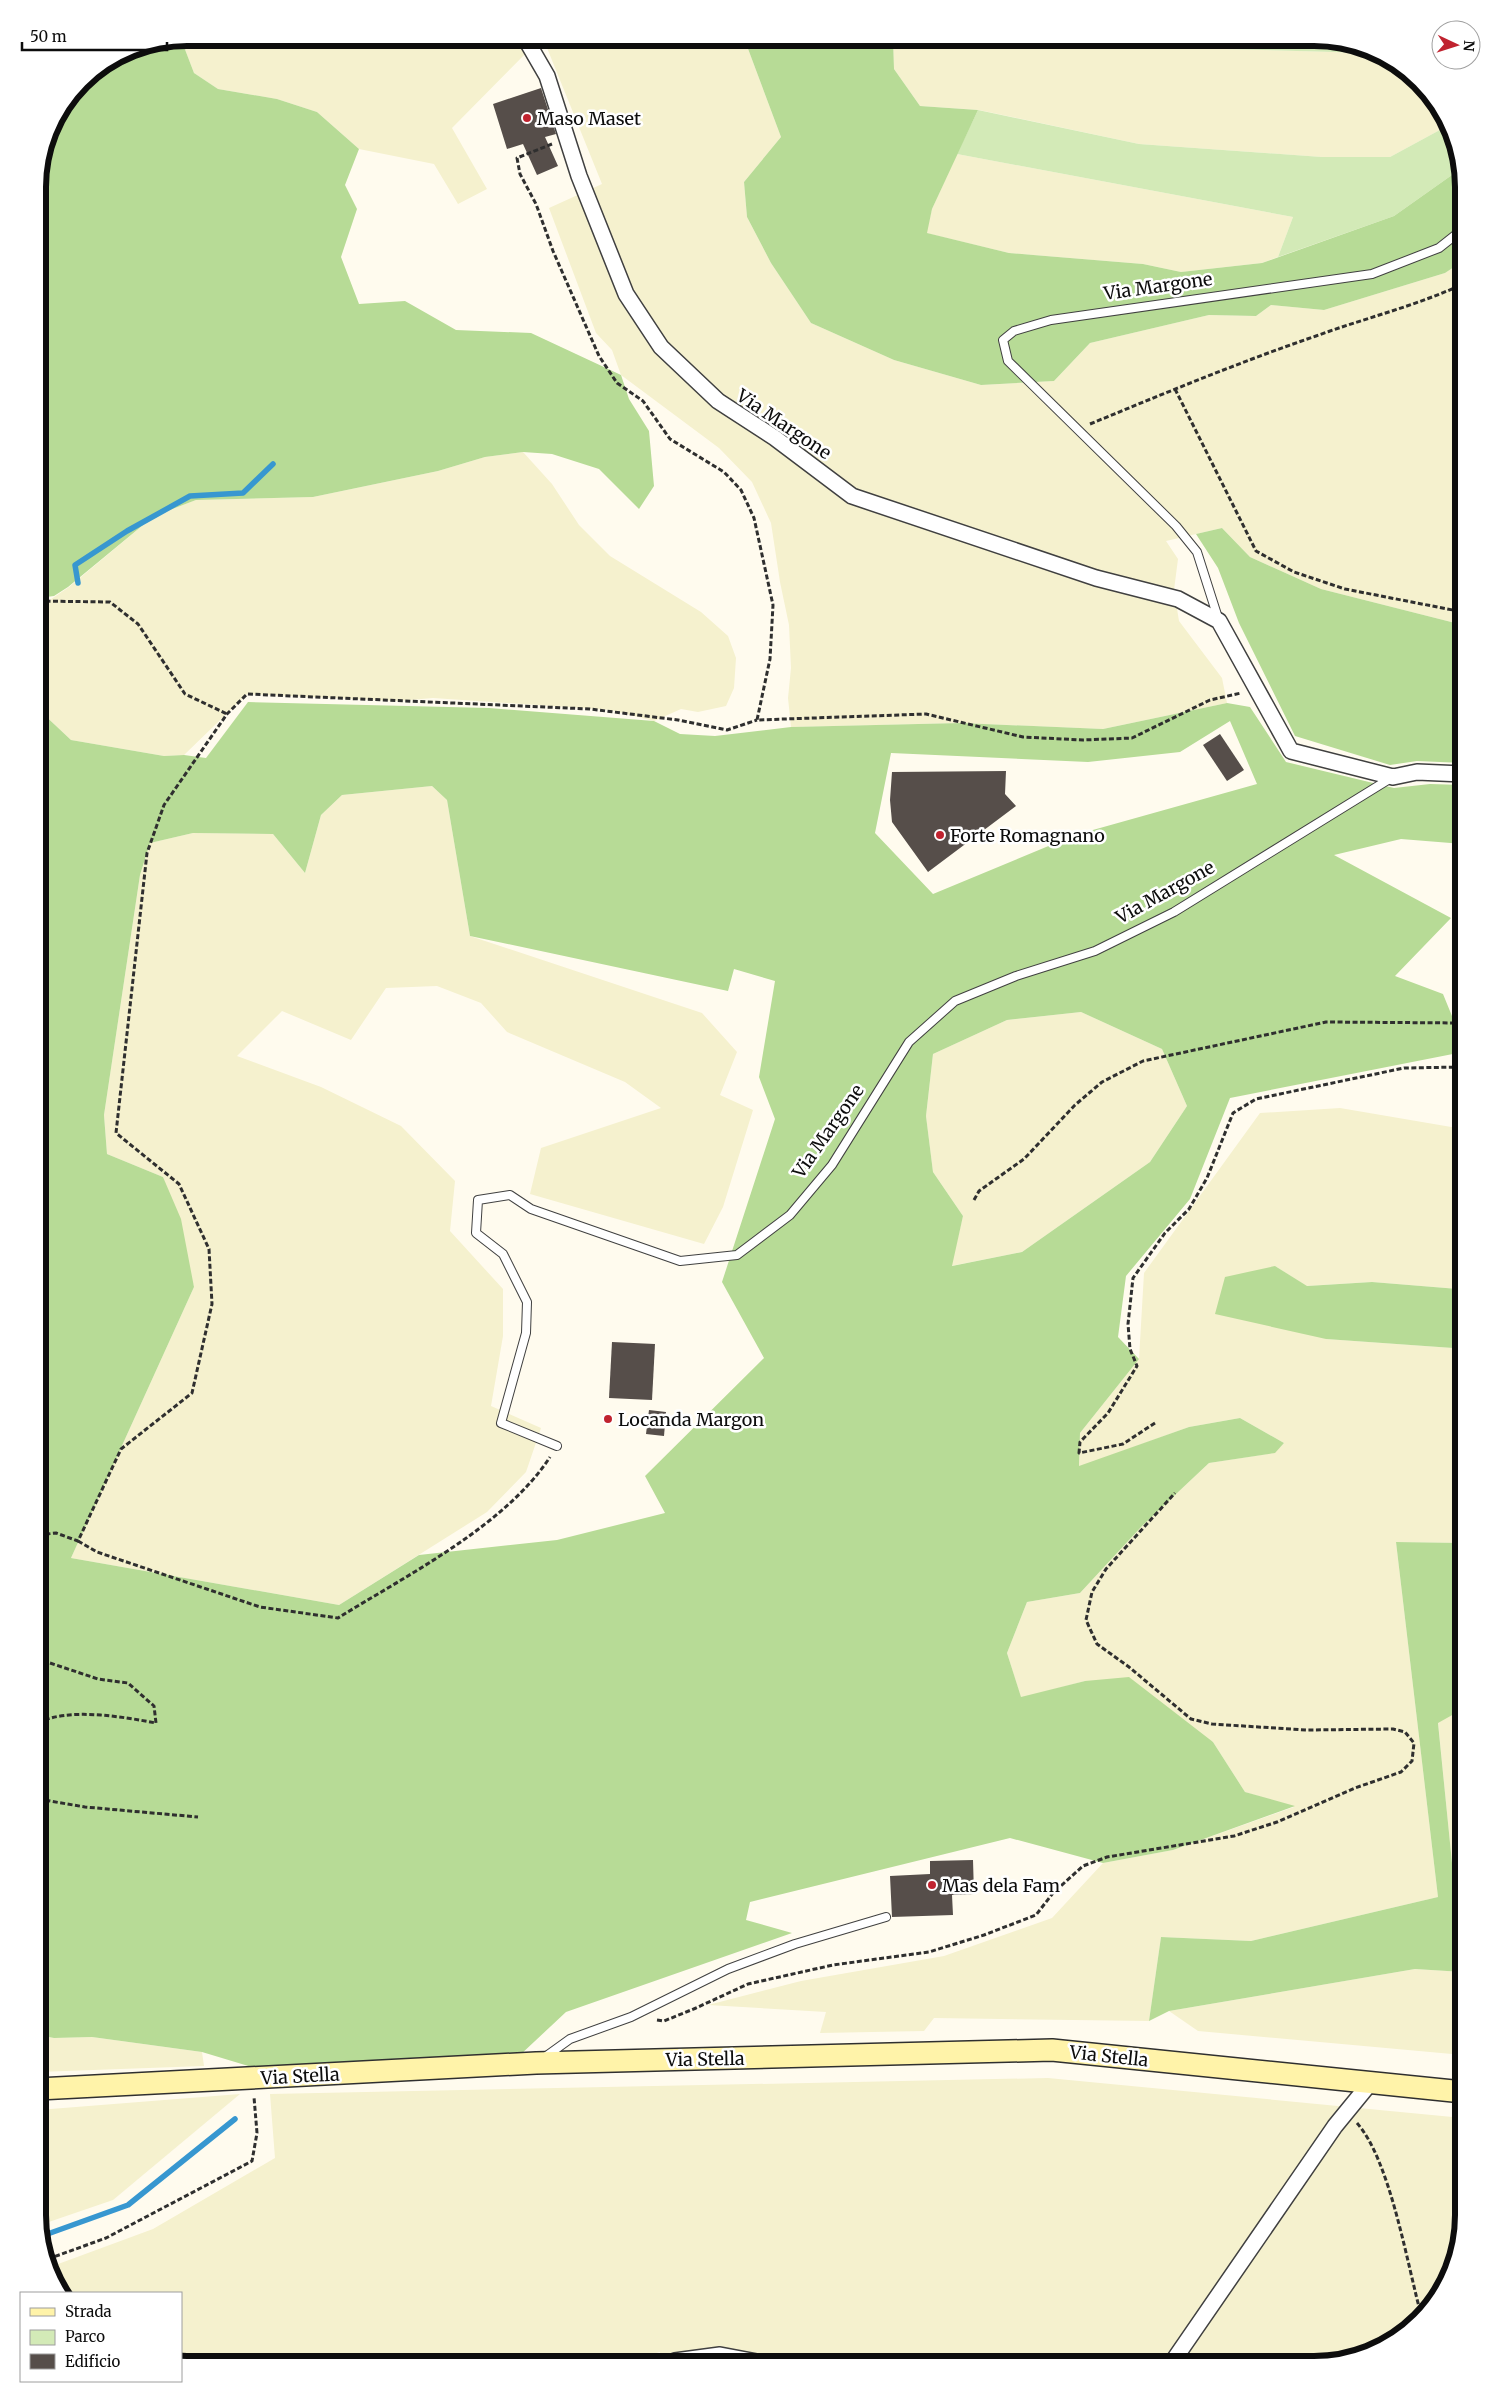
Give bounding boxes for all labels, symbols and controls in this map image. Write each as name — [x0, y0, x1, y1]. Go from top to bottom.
scale bar — [22, 20, 168, 52]
north arrow — [1431, 20, 1481, 70]
text: 50 m — [30, 27, 67, 46]
text: N — [1460, 40, 1478, 52]
place label: Maso Maset — [537, 107, 641, 130]
marker: Maso Maset — [521, 112, 533, 124]
street label: Via Margone — [1101, 267, 1214, 305]
street label: Via Margone — [731, 383, 836, 464]
place label: Forte Romagnano — [950, 824, 1105, 847]
marker: Forte Romagnano — [934, 829, 946, 841]
street label: Via Margone — [1111, 855, 1218, 929]
street label: Via Margone — [787, 1080, 869, 1183]
place label: Locanda Margon — [618, 1408, 764, 1431]
marker: Locanda Margon — [602, 1413, 614, 1425]
place label: Mas dela Fam — [942, 1874, 1060, 1897]
marker: Mas dela Fam — [926, 1879, 938, 1891]
street label: Via Stella — [1068, 2040, 1150, 2072]
street label: Via Stella — [664, 2047, 745, 2071]
street label: Via Stella — [259, 2062, 340, 2090]
legend — [20, 2292, 182, 2382]
text: Strada — [65, 2302, 112, 2321]
text: Parco — [65, 2327, 105, 2346]
text: Edificio — [65, 2352, 121, 2371]

